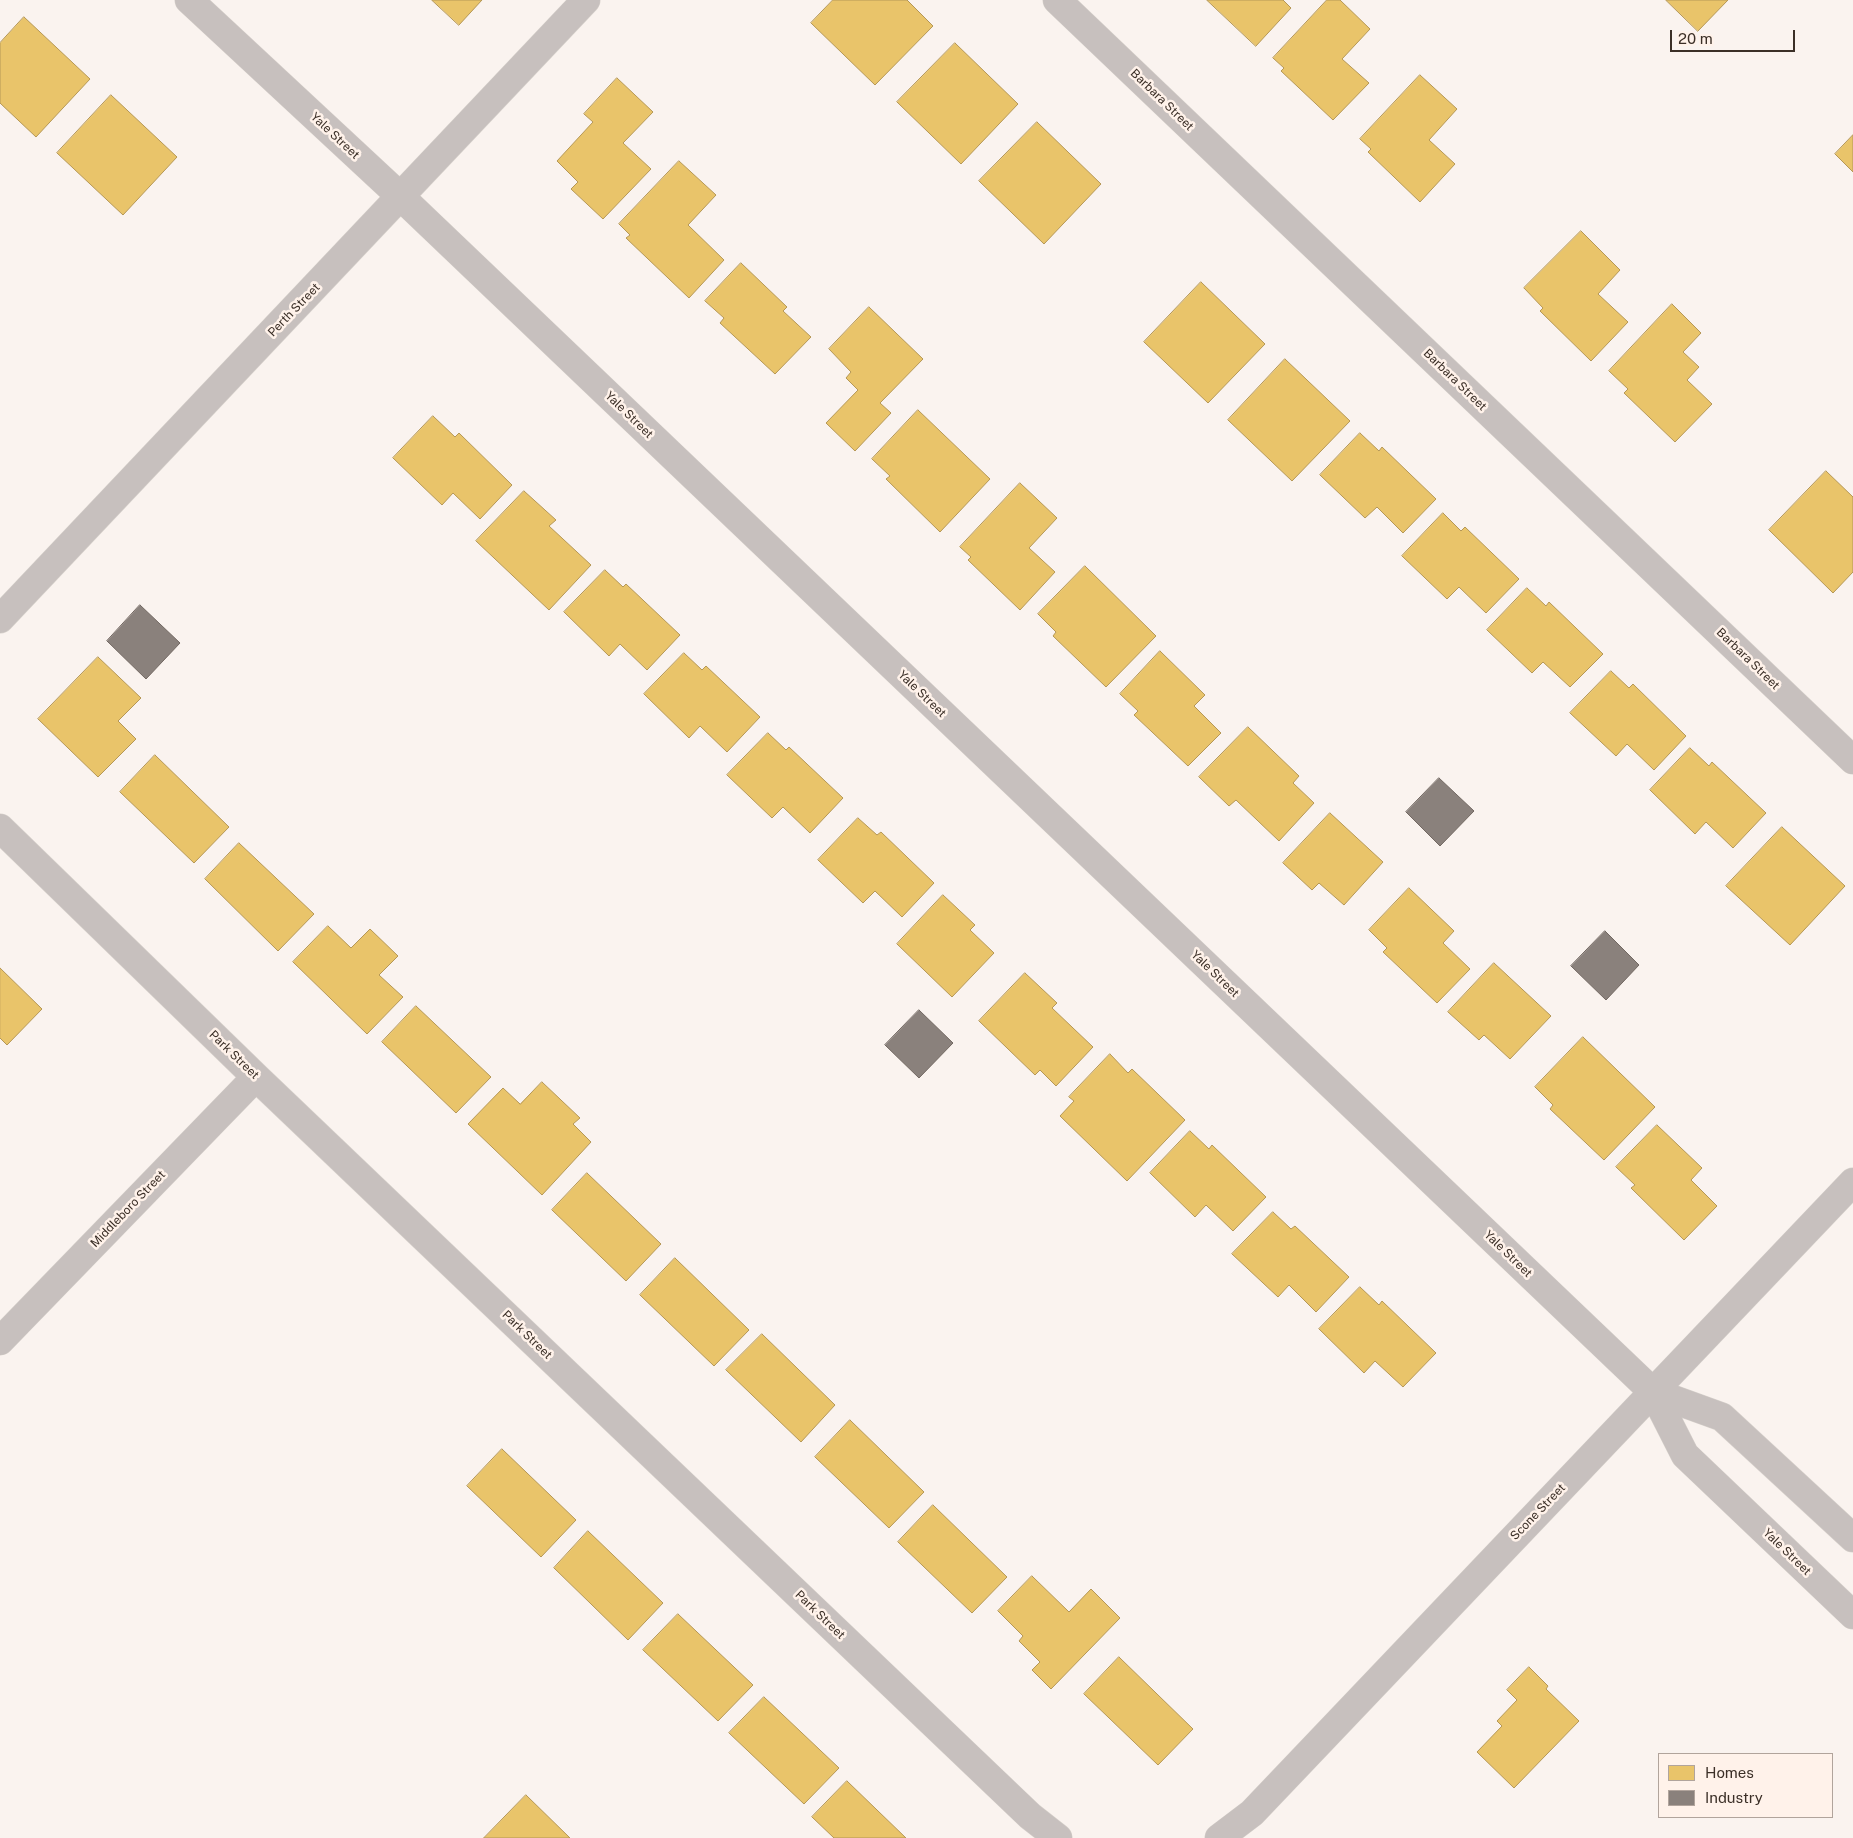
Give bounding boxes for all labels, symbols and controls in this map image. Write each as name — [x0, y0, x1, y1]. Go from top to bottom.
scale bar — [1673, 20, 1798, 52]
text: 20 m — [1678, 30, 1713, 47]
street label: Barbara Street — [1127, 66, 1197, 134]
street label: Yale Street — [308, 110, 362, 162]
street label: Perth Street — [265, 280, 323, 340]
street label: Barbara Street — [1420, 346, 1490, 414]
street label: Yale Street — [602, 389, 656, 441]
street label: Barbara Street — [1713, 625, 1783, 693]
street label: Yale Street — [895, 668, 949, 720]
street label: Yale Street — [1188, 948, 1242, 1000]
street label: Park Street — [206, 1028, 262, 1082]
street label: Middleboro Street — [88, 1168, 168, 1250]
street label: Yale Street — [1481, 1228, 1535, 1280]
street label: Park Street — [499, 1308, 555, 1362]
street label: Scone Street — [1507, 1481, 1569, 1543]
street label: Yale Street — [1760, 1526, 1814, 1578]
street label: Park Street — [792, 1588, 848, 1642]
legend — [1658, 1753, 1833, 1818]
text: Homes — [1705, 1764, 1754, 1781]
text: Industry — [1705, 1789, 1763, 1806]

